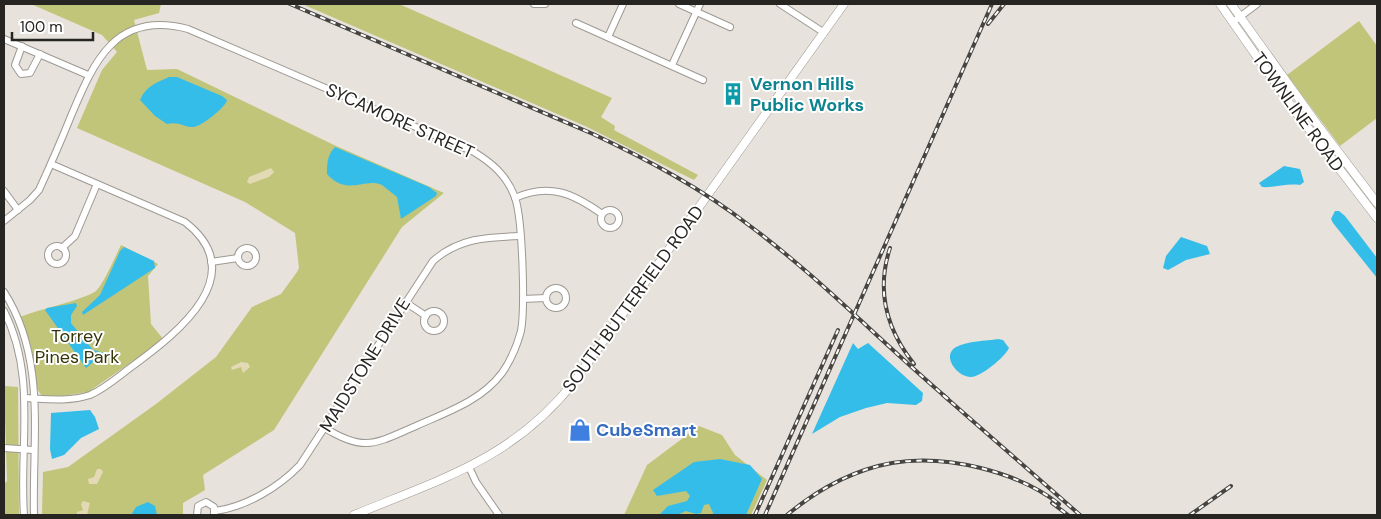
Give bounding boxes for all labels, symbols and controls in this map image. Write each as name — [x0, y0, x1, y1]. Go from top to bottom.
scale bar — [12, 10, 94, 42]
text: 100 m — [20, 17, 63, 37]
street label: TOWNLINE ROAD — [1247, 48, 1349, 176]
place label: Vernon Hills Public Works — [750, 72, 864, 117]
street label: SYCAMORE STREET — [322, 77, 478, 165]
building icon: Vernon Hills Public Works — [720, 81, 746, 107]
street label: SOUTH BUTTERFIELD ROAD — [557, 201, 709, 397]
street label: MAIDSTONE DRIVE — [314, 293, 416, 437]
park label: Torrey Pines Park — [35, 324, 119, 369]
shop icon: CubeSmart — [567, 417, 593, 443]
place label: CubeSmart — [596, 418, 697, 442]

